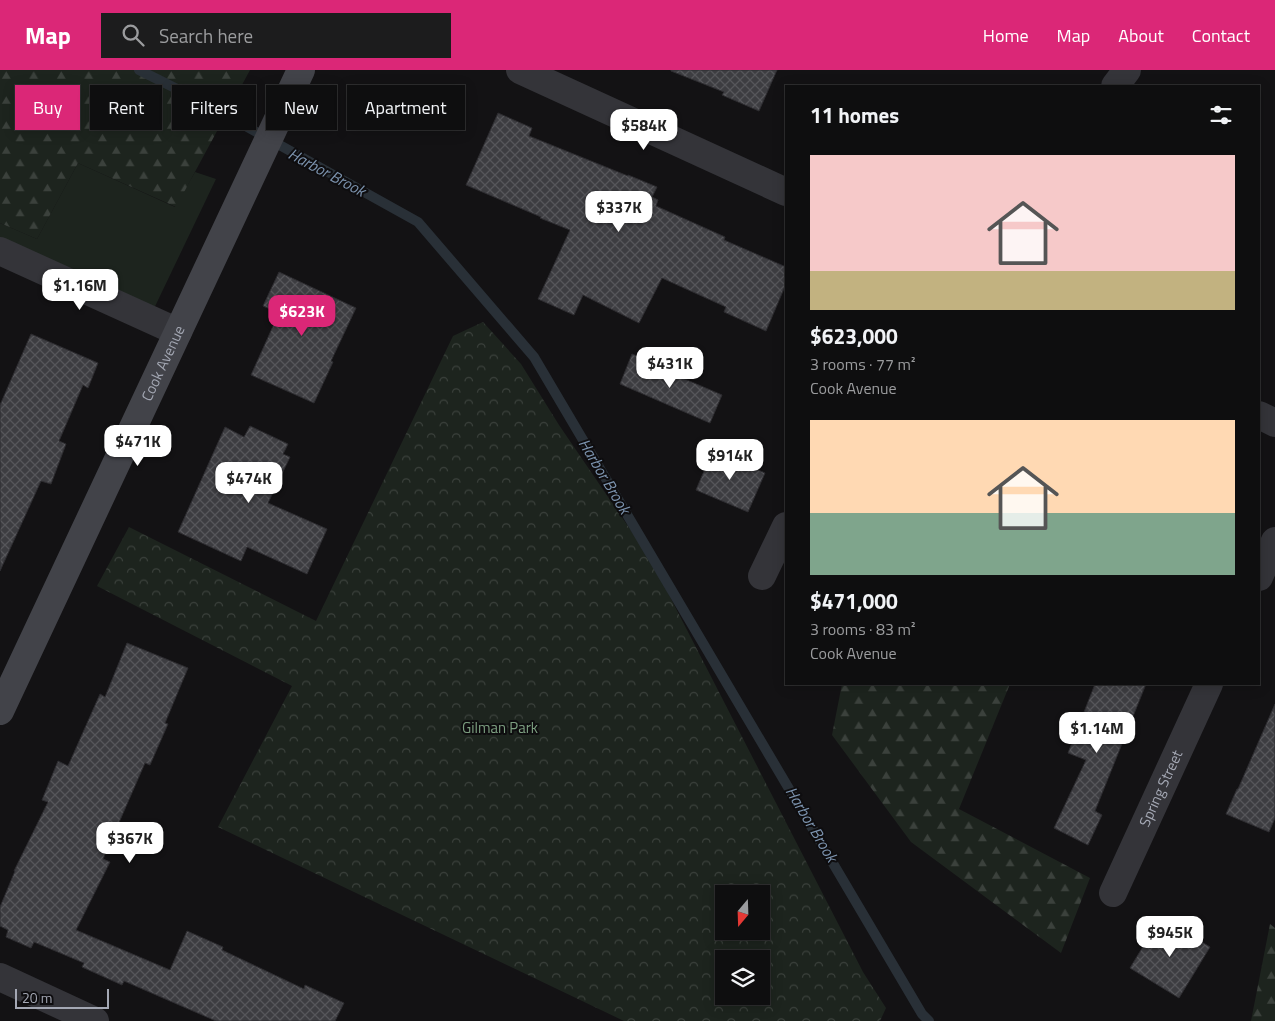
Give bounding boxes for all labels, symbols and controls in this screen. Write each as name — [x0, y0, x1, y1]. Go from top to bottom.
search box — [101, 13, 451, 58]
text: Map — [25, 17, 71, 53]
icon: search — [119, 21, 147, 49]
text: Search here — [159, 21, 253, 50]
text: Home — [983, 22, 1029, 49]
text: Map — [1057, 22, 1090, 49]
text: About — [1118, 22, 1164, 49]
text: Contact — [1192, 22, 1250, 49]
chip: Buy — [15, 85, 80, 130]
chip: Rent — [90, 85, 162, 130]
chip: Filters — [172, 85, 256, 130]
chip: New — [266, 85, 337, 130]
chip: Apartment — [347, 85, 465, 130]
text: 11 homes — [810, 99, 899, 131]
icon: filters — [1207, 101, 1235, 129]
pin: $584K — [609, 108, 679, 151]
text: $584K — [621, 113, 667, 137]
water label: Harbor Brook — [284, 142, 372, 203]
icon: home — [978, 188, 1068, 278]
pin: $337K — [584, 190, 654, 233]
text: $337K — [596, 195, 642, 219]
pin: $1.16M — [39, 268, 121, 311]
text: $1.16M — [53, 273, 107, 297]
pin: $623K — [267, 294, 337, 337]
text: $623K — [279, 299, 325, 323]
text: $623,000 — [810, 320, 898, 352]
street label: Cook Avenue — [135, 322, 190, 405]
pin: $431K — [635, 346, 705, 389]
text: $431K — [647, 351, 693, 375]
text: 3 rooms · 77 m² — [810, 352, 915, 376]
text: Cook Avenue — [810, 376, 897, 400]
pin: $471K — [103, 424, 173, 467]
text: $471K — [115, 429, 161, 453]
water label: Harbor Brook — [573, 434, 638, 520]
pin: $914K — [695, 438, 765, 481]
text: $914K — [707, 443, 753, 467]
icon: home — [978, 453, 1068, 543]
pin: $474K — [214, 462, 284, 504]
text: $474K — [226, 466, 272, 490]
text: $471,000 — [810, 585, 898, 617]
text: 3 rooms · 83 m² — [810, 617, 915, 641]
text: Cook Avenue — [810, 641, 897, 665]
pin: $1.14M — [1056, 712, 1138, 754]
park label: Gilman Park — [462, 716, 538, 739]
text: $1.14M — [1070, 716, 1124, 740]
street label: Spring Street — [1133, 745, 1188, 830]
water label: Harbor Brook — [780, 782, 845, 868]
pin: $367K — [95, 822, 165, 864]
text: $367K — [107, 826, 153, 850]
north arrow — [715, 885, 770, 940]
map controls — [715, 885, 770, 1005]
pin: $945K — [1135, 916, 1205, 958]
text: $945K — [1147, 920, 1193, 944]
button: layers — [715, 950, 770, 1005]
scale bar — [15, 986, 109, 1009]
text: 20 m — [22, 987, 52, 1008]

